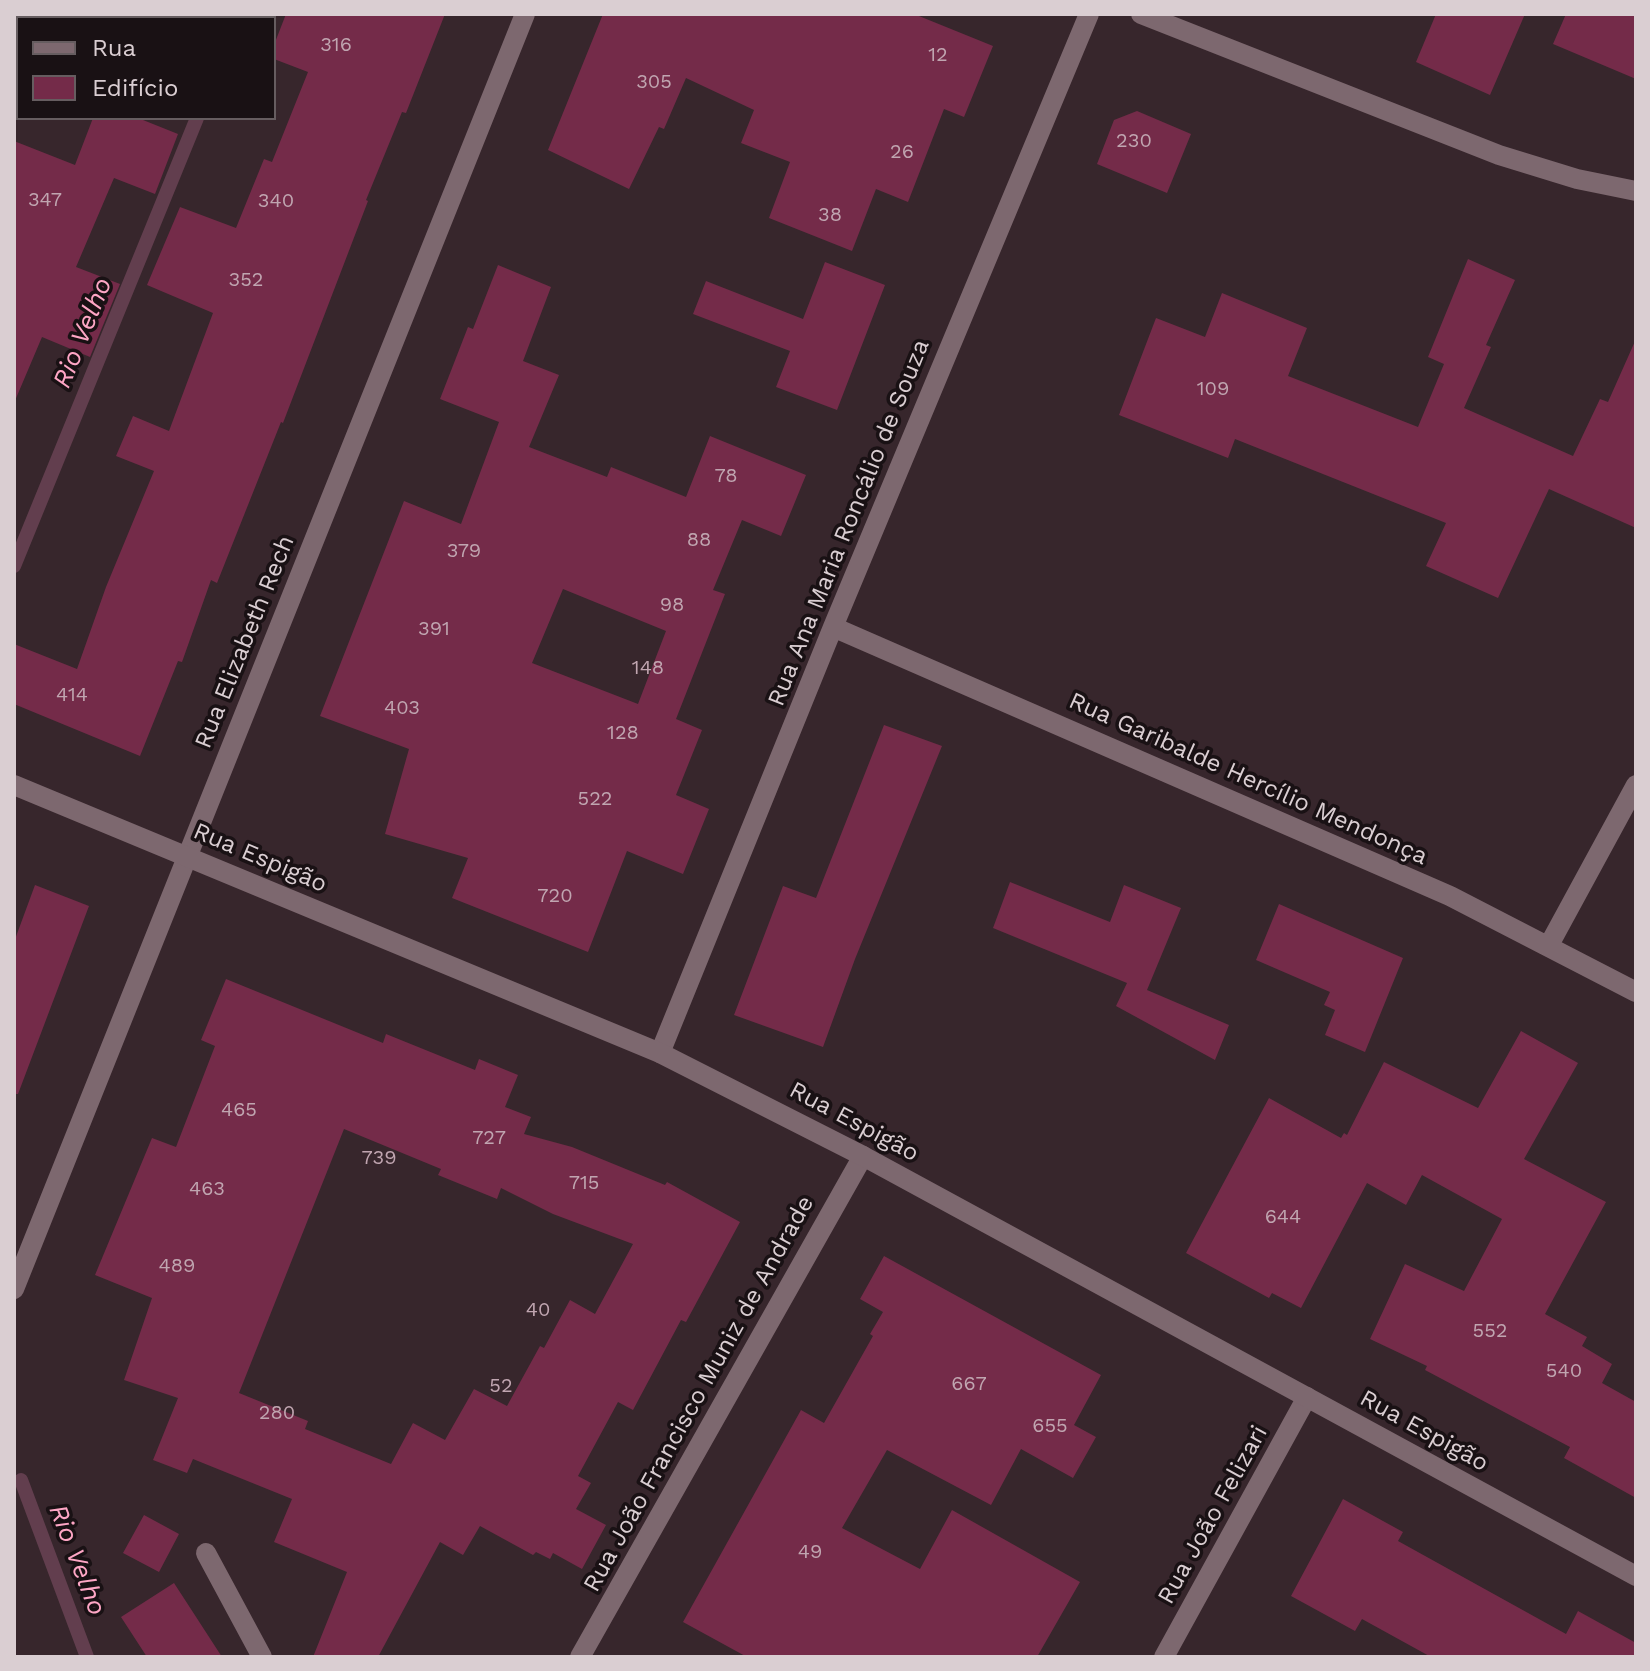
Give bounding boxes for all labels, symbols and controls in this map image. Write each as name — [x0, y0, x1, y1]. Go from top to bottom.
legend — [16, 16, 276, 120]
house number: 316 — [320, 33, 352, 57]
text: Rua — [92, 34, 136, 62]
house number: 12 — [928, 43, 948, 67]
house number: 305 — [636, 70, 672, 94]
text: Edifício — [92, 74, 178, 102]
house number: 230 — [1116, 129, 1152, 153]
house number: 26 — [890, 140, 914, 164]
house number: 347 — [28, 188, 62, 212]
house number: 340 — [258, 189, 294, 213]
house number: 38 — [818, 203, 842, 227]
house number: 352 — [229, 268, 263, 292]
water label: Rio Velho — [47, 273, 119, 393]
street label: Rua Ana Maria Roncálio de Souza — [762, 335, 936, 711]
house number: 109 — [1197, 377, 1229, 401]
house number: 78 — [714, 464, 738, 488]
house number: 88 — [687, 528, 711, 552]
street label: Rua Elizabeth Rech — [189, 531, 301, 753]
house number: 379 — [447, 539, 481, 563]
house number: 98 — [660, 593, 684, 617]
house number: 391 — [418, 617, 450, 641]
house number: 148 — [632, 656, 664, 680]
house number: 414 — [56, 683, 88, 707]
street label: Rua Garibalde Hercílio Mendonça — [1064, 687, 1432, 871]
house number: 403 — [384, 696, 420, 720]
house number: 128 — [607, 721, 639, 745]
house number: 522 — [578, 787, 612, 811]
street label: Rua Espigão — [189, 817, 331, 899]
house number: 720 — [537, 884, 573, 908]
street label: Rua Espigão — [784, 1076, 924, 1168]
house number: 465 — [221, 1098, 257, 1122]
house number: 727 — [472, 1126, 506, 1150]
house number: 739 — [361, 1146, 397, 1170]
house number: 715 — [569, 1171, 599, 1195]
house number: 463 — [189, 1177, 225, 1201]
street label: Rua João Francisco Muniz de Andrade — [578, 1191, 820, 1597]
house number: 644 — [1265, 1205, 1301, 1229]
house number: 489 — [159, 1254, 195, 1278]
house number: 40 — [526, 1298, 550, 1322]
house number: 552 — [1473, 1319, 1507, 1343]
house number: 540 — [1546, 1359, 1582, 1383]
house number: 667 — [951, 1372, 987, 1396]
house number: 52 — [489, 1374, 513, 1398]
street label: Rua Espigão — [1355, 1384, 1493, 1478]
house number: 280 — [259, 1401, 295, 1425]
house number: 655 — [1032, 1414, 1068, 1438]
street label: Rua João Felizari — [1152, 1421, 1274, 1609]
water label: Rio Velho — [42, 1500, 112, 1620]
house number: 49 — [798, 1540, 822, 1564]

